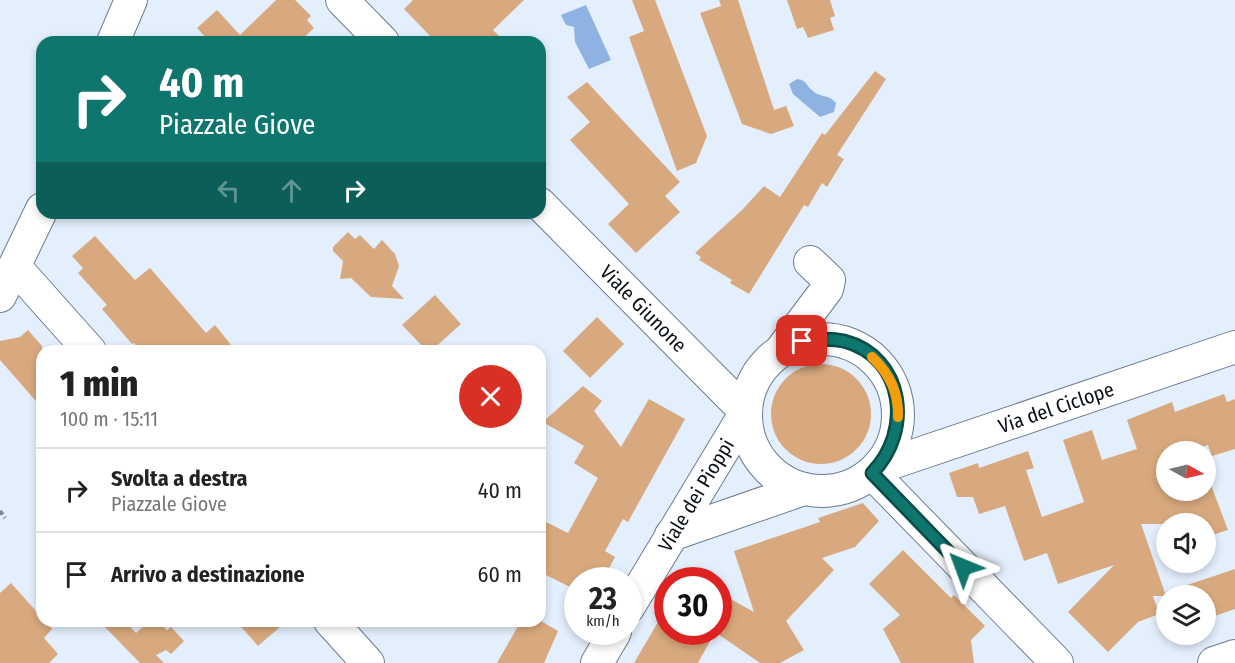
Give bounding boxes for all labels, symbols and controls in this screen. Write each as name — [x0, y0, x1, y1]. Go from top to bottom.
text: 40 m — [159, 58, 244, 108]
icon: right — [60, 60, 138, 138]
text: Piazzale Giove — [159, 109, 315, 141]
icon: left — [212, 174, 245, 207]
icon: ahead — [275, 174, 308, 207]
icon: right — [338, 174, 371, 207]
street label: Viale Giunone — [595, 260, 692, 357]
pin — [776, 315, 827, 366]
icon: arrive — [785, 324, 818, 357]
text: 1 min — [60, 362, 138, 406]
button: close — [459, 365, 522, 428]
street label: Via del Ciclope — [995, 377, 1117, 438]
text: 100 m · 15:11 — [60, 407, 158, 431]
street label: Viale dei Pioppi — [653, 434, 739, 556]
north arrow — [1156, 441, 1216, 501]
map controls — [1156, 441, 1216, 645]
text: Svolta a destra — [111, 465, 248, 492]
icon: right — [60, 474, 93, 507]
text: 40 m — [478, 477, 522, 504]
text: Piazzale Giove — [111, 492, 227, 516]
button: sound — [1156, 513, 1216, 573]
position arrow — [931, 535, 995, 599]
icon: arrive — [60, 558, 93, 591]
text: Arrivo a destinazione — [111, 561, 305, 588]
text: 60 m — [478, 561, 522, 588]
speed limit sign: 30 — [654, 567, 732, 645]
text: 23 — [589, 581, 617, 617]
button: layers — [1156, 585, 1216, 645]
text: km/h — [586, 612, 620, 630]

